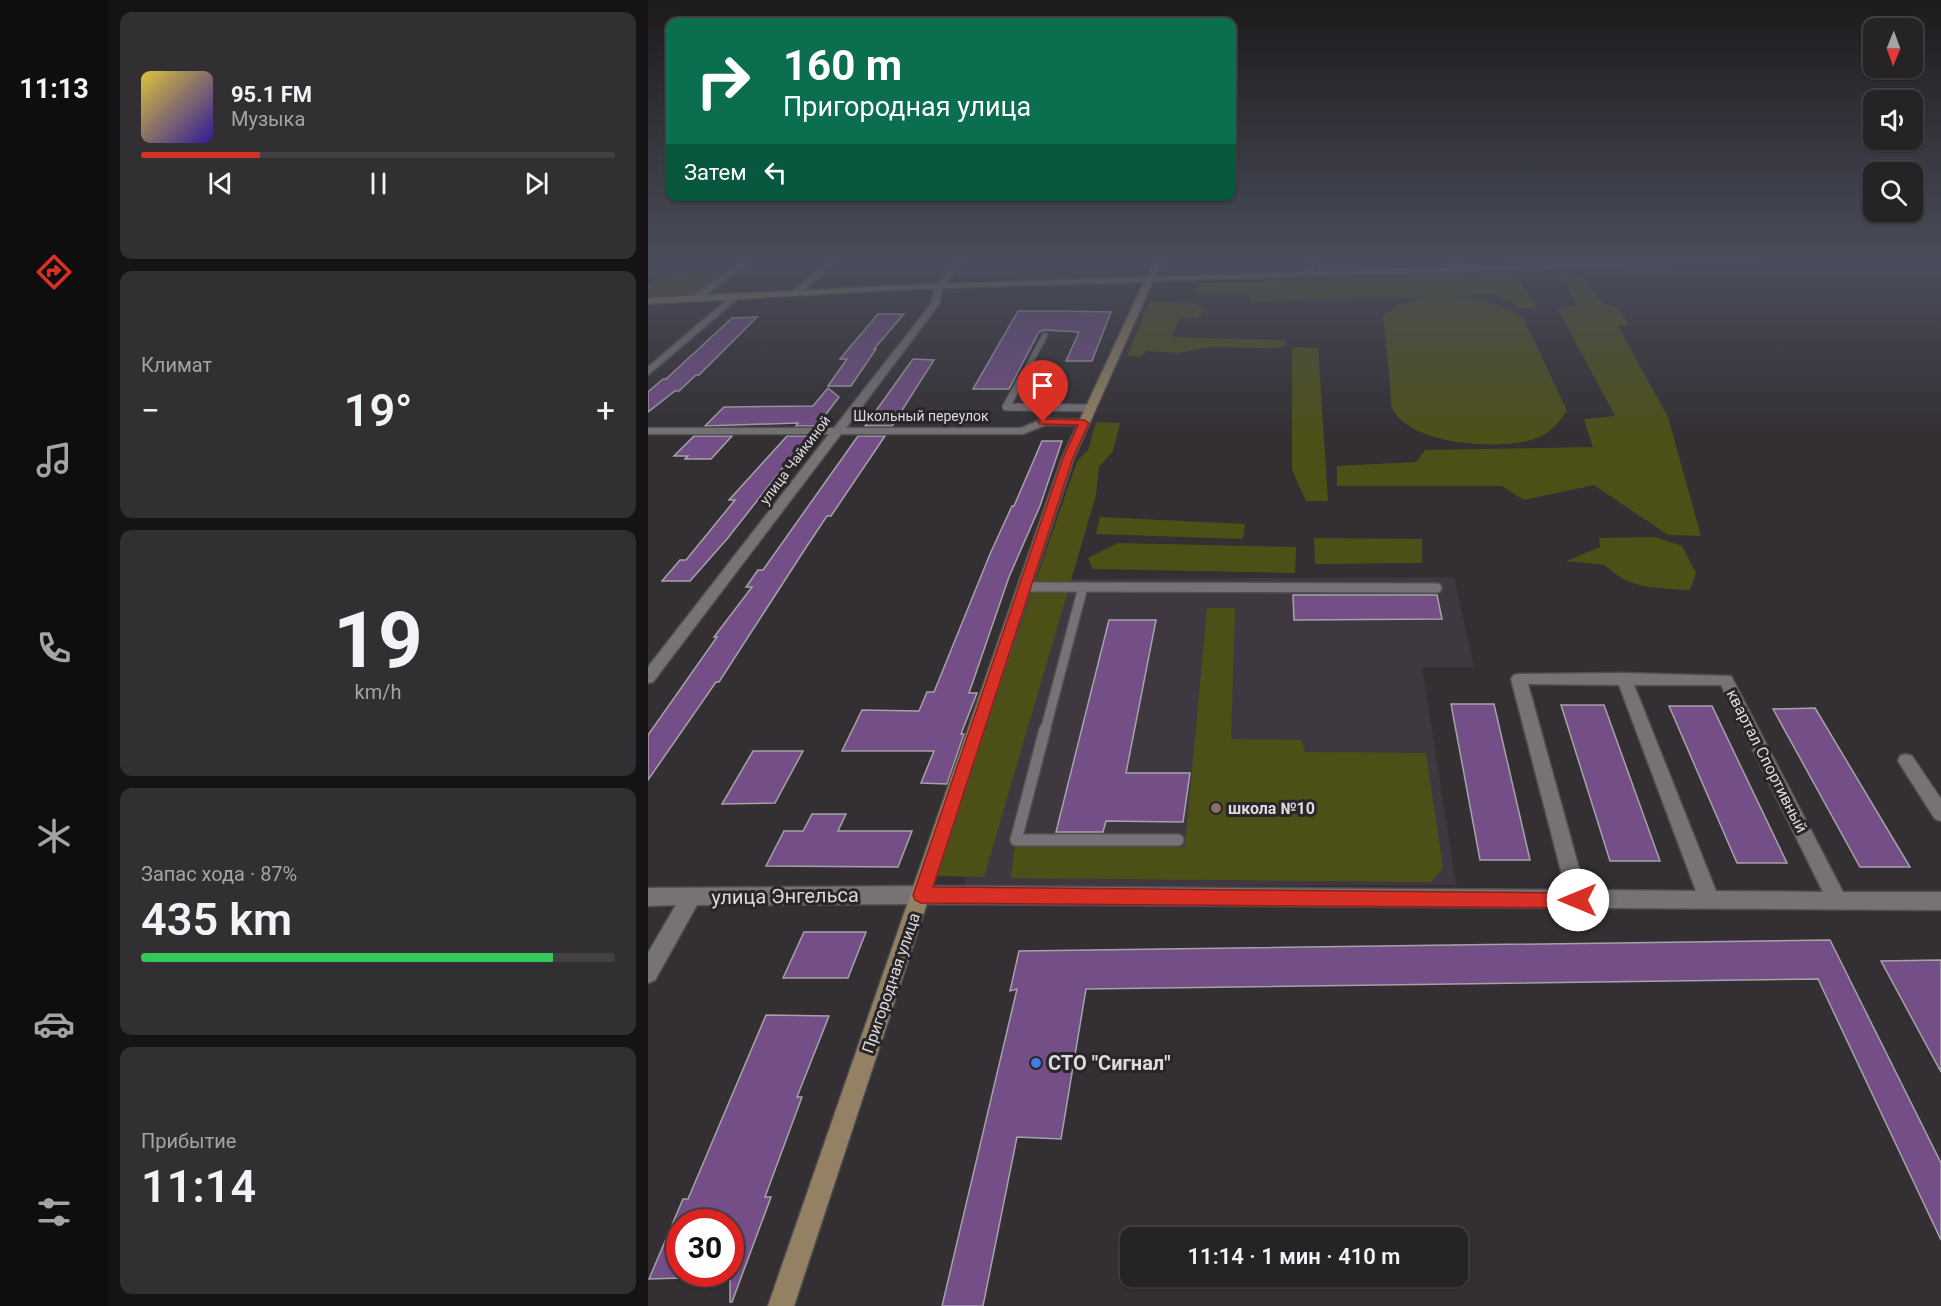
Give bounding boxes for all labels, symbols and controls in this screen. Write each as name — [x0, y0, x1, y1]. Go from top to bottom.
north arrow — [1863, 18, 1923, 78]
map controls — [1863, 18, 1923, 222]
text: 160 m — [783, 41, 902, 90]
icon: right — [684, 42, 762, 120]
text: 11:13 — [19, 73, 89, 105]
text: 95.1 FM — [231, 82, 312, 107]
button: sound — [1863, 90, 1923, 150]
text: Пригородная улица — [783, 91, 1031, 123]
text: Музыка — [231, 107, 305, 131]
icon: left — [759, 156, 792, 189]
text: Затем — [684, 160, 747, 185]
button: search — [1863, 162, 1923, 222]
icon: previous — [204, 167, 237, 200]
icon: pause — [362, 167, 395, 200]
icon: next — [520, 167, 553, 200]
icon: directions — [33, 251, 75, 293]
text: Климат — [141, 353, 212, 377]
pin — [1017, 360, 1068, 422]
icon: arrive — [1026, 369, 1059, 402]
text: 19° — [344, 384, 412, 437]
text: − — [141, 391, 160, 430]
text: + — [596, 391, 615, 430]
street label: Школьный переулок — [853, 408, 989, 424]
street label: улица Чайкиной — [756, 412, 834, 508]
icon: music — [33, 439, 75, 481]
text: 19 — [333, 595, 423, 686]
icon: phone — [33, 627, 75, 669]
text: km/h — [355, 680, 401, 704]
street label: квартал Спортивный — [1723, 686, 1811, 836]
place label: школа №10 — [1228, 799, 1315, 818]
marker: школа №10 — [1209, 801, 1223, 815]
icon: climate — [33, 815, 75, 857]
text: Запас хода · 87% — [141, 862, 297, 886]
position arrow — [1546, 868, 1610, 932]
street label: улица Энгельса — [711, 883, 859, 909]
text: 435 km — [141, 893, 292, 946]
street label: Пригородная улица — [858, 910, 924, 1056]
icon: car — [33, 1003, 75, 1045]
place label: СТО "Сигнал" — [1048, 1051, 1171, 1075]
marker: СТО "Сигнал" — [1029, 1056, 1043, 1070]
text: Прибытие — [141, 1129, 236, 1153]
text: 11:14 — [141, 1160, 256, 1213]
icon: filters — [33, 1191, 75, 1233]
speed limit sign: 30 — [666, 1209, 744, 1287]
text: 11:14 · 1 мин · 410 m — [1188, 1244, 1400, 1269]

